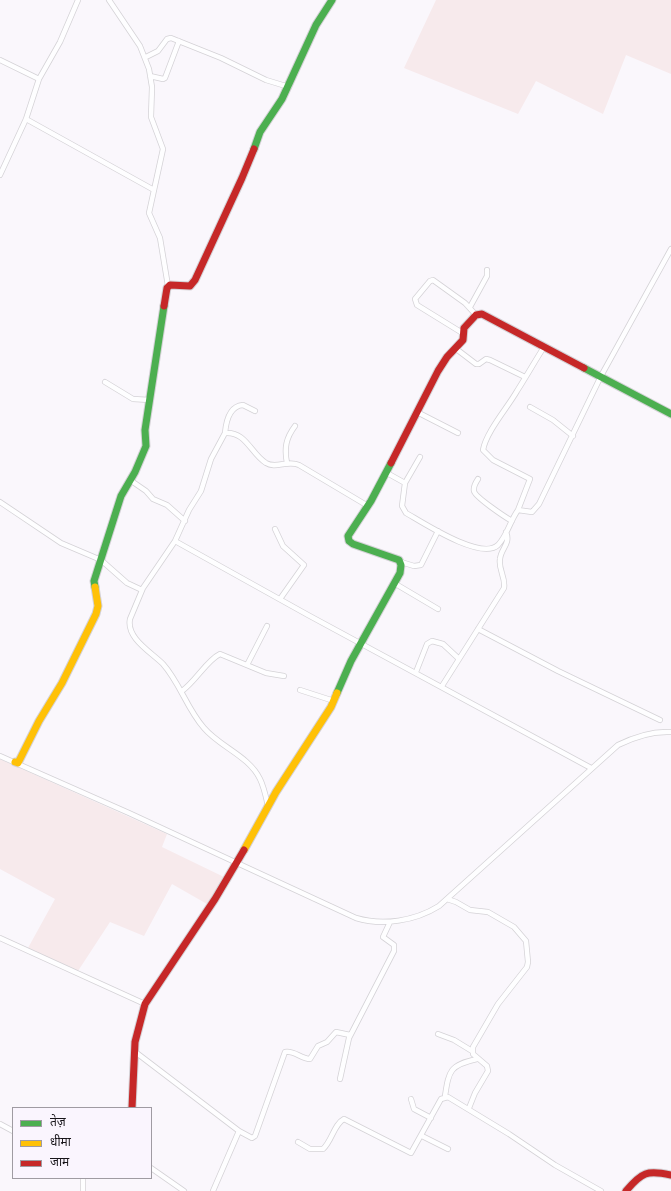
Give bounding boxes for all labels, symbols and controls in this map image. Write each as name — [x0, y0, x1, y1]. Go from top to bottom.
legend — [12, 1107, 152, 1179]
text: तेज़ — [50, 1115, 66, 1128]
text: धीमा — [50, 1135, 71, 1148]
text: जाम — [50, 1155, 69, 1168]

